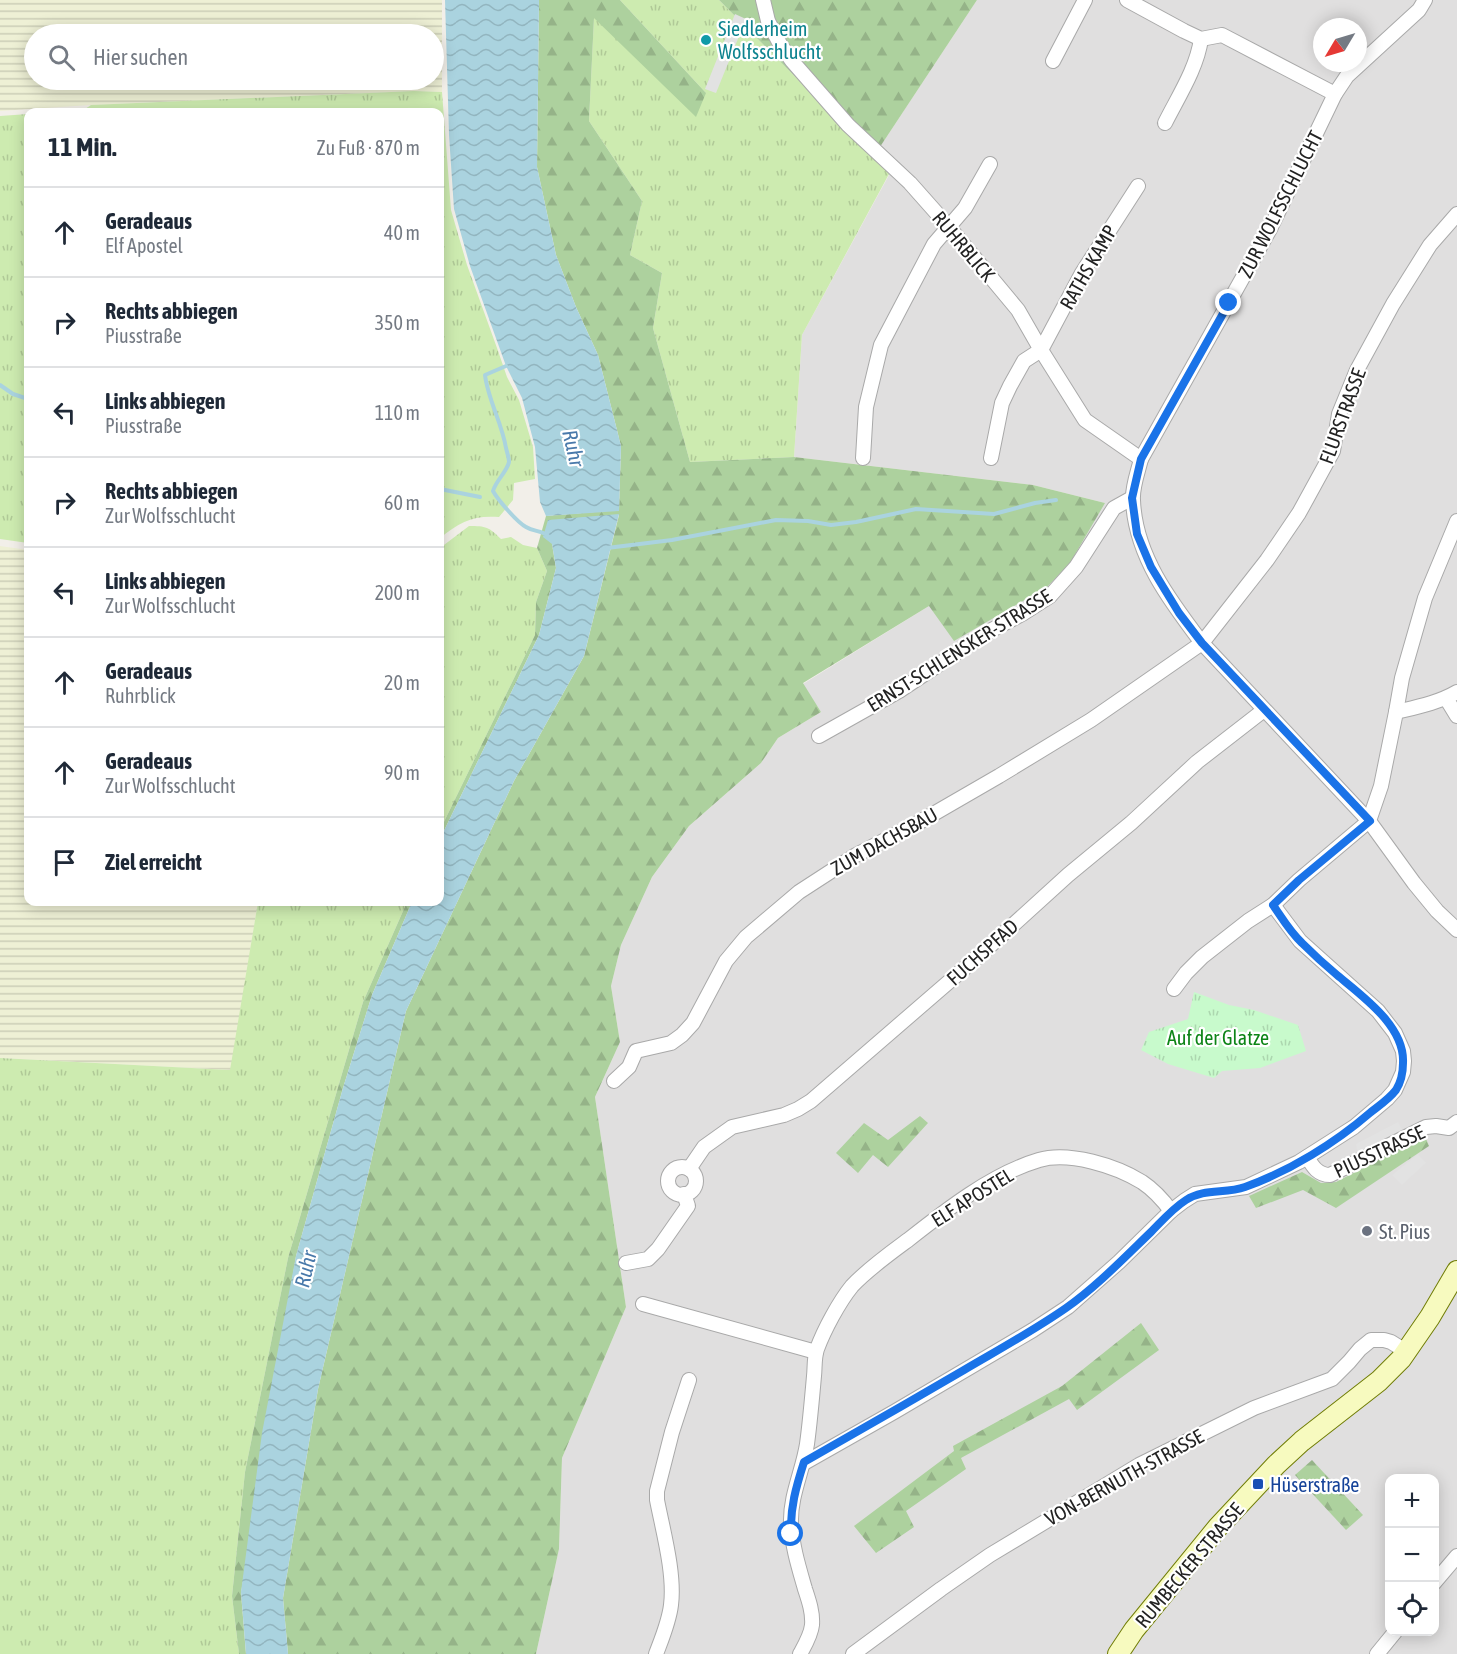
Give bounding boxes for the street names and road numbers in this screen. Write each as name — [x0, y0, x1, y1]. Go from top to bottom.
street label: ZUR WOLFSSCHLUCHT — [1233, 127, 1327, 281]
street label: RUHRBLICK — [928, 206, 1000, 286]
street label: RATHS KAMP — [1055, 221, 1121, 313]
street label: FLURSTRASSE — [1314, 365, 1370, 467]
street label: ERNST-SCHLENSKER-STRASSE — [863, 584, 1056, 716]
street label: ZUM DACHSBAU — [827, 802, 941, 880]
street label: FUCHSPFAD — [942, 914, 1022, 990]
street label: PIUSSTRASSE — [1330, 1120, 1428, 1182]
street label: ELF APOSTEL — [927, 1163, 1017, 1231]
street label: VON-BERNUTH-STRASSE — [1041, 1424, 1208, 1530]
street label: RUMBECKER STRASSE — [1130, 1498, 1248, 1632]

